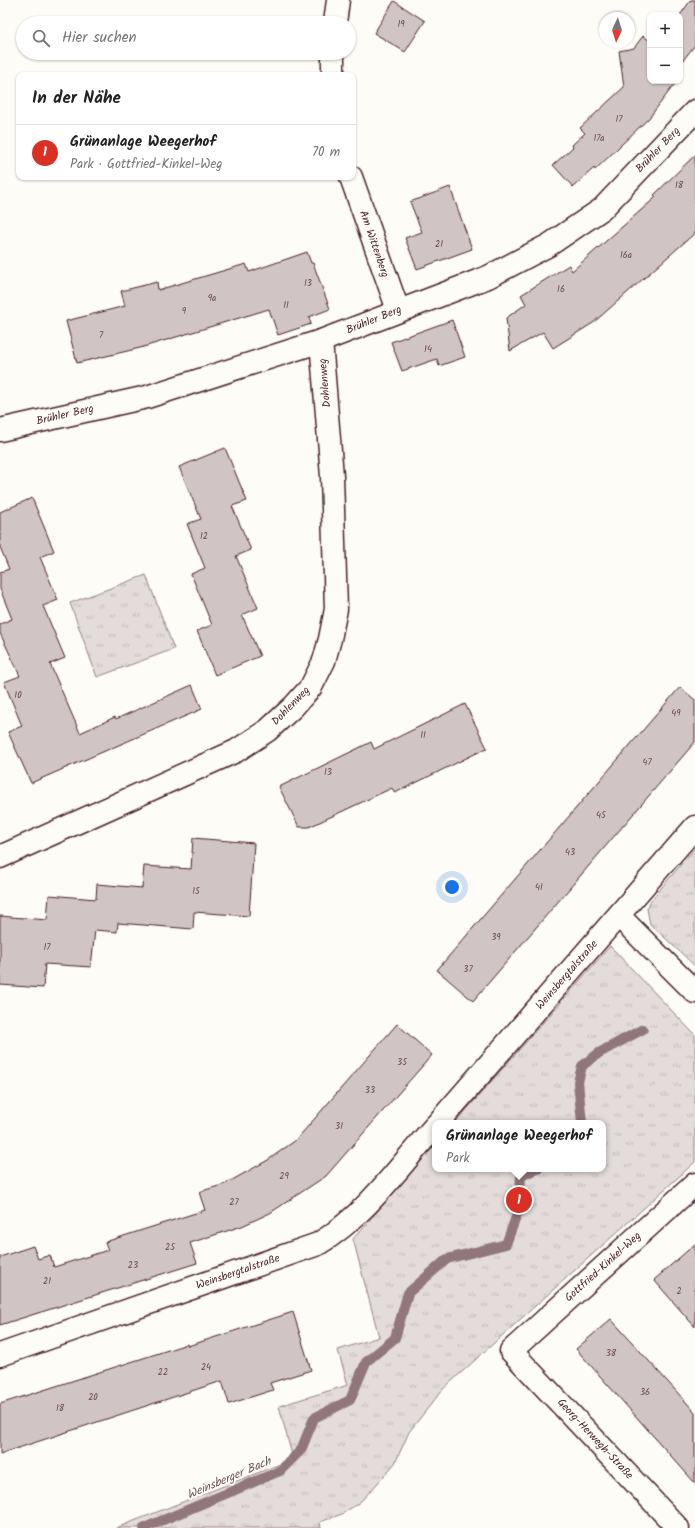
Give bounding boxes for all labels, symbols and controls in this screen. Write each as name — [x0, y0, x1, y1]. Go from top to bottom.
north arrow — [599, 12, 635, 48]
map controls — [647, 12, 683, 84]
button: + — [647, 12, 683, 48]
search box — [16, 16, 356, 60]
house number: 19 — [397, 17, 405, 32]
text: Hier suchen — [62, 26, 136, 50]
icon: search — [30, 27, 52, 49]
button: − — [647, 48, 683, 84]
text: In der Nähe — [32, 85, 121, 112]
house number: 17 — [616, 112, 623, 127]
street label: Brühler Berg — [631, 123, 685, 177]
text: Grünanlage Weegerhof — [70, 130, 216, 154]
house number: 17a — [593, 131, 605, 146]
text: 1 — [43, 142, 47, 163]
text: 70 m — [312, 142, 340, 163]
text: Park · Gottfried-Kinkel-Weg — [70, 154, 223, 175]
house number: 18 — [675, 178, 684, 193]
street label: Am Wittenberg — [354, 208, 394, 280]
house number: 21 — [435, 237, 443, 252]
house number: 16a — [620, 248, 632, 263]
house number: 13 — [304, 276, 312, 291]
house number: 16 — [557, 282, 565, 297]
house number: 9a — [208, 291, 216, 306]
house number: 11 — [283, 298, 289, 313]
street label: Brühler Berg — [344, 301, 404, 339]
house number: 9 — [182, 304, 187, 319]
house number: 7 — [99, 328, 104, 343]
house number: 14 — [424, 342, 432, 357]
street label: Dohlenweg — [314, 358, 336, 408]
street label: Brühler Berg — [35, 400, 95, 430]
house number: 12 — [200, 529, 208, 544]
street label: Dohlenweg — [267, 682, 315, 730]
house number: 10 — [14, 688, 22, 703]
house number: 49 — [671, 706, 681, 721]
house number: 11 — [420, 728, 426, 743]
house number: 47 — [642, 755, 652, 770]
house number: 13 — [324, 765, 332, 780]
house number: 45 — [596, 808, 607, 823]
house number: 43 — [565, 845, 575, 860]
your location — [442, 877, 462, 897]
house number: 41 — [535, 880, 543, 895]
house number: 15 — [192, 884, 201, 899]
house number: 39 — [491, 930, 501, 945]
street label: Weinsbergtalstraße — [531, 936, 603, 1014]
house number: 17 — [44, 940, 51, 955]
house number: 37 — [463, 962, 473, 977]
house number: 35 — [397, 1055, 408, 1070]
house number: 33 — [365, 1083, 375, 1098]
house number: 31 — [335, 1119, 343, 1134]
popup — [432, 1120, 606, 1172]
text: Grünanlage Weegerhof — [446, 1124, 592, 1148]
text: Park — [446, 1148, 470, 1169]
house number: 29 — [279, 1169, 289, 1184]
pin: 1 — [506, 1185, 532, 1215]
house number: 27 — [229, 1195, 240, 1210]
street label: Gottfried-Kinkel-Weg — [561, 1228, 645, 1306]
house number: 25 — [165, 1240, 176, 1255]
street label: Weinsbergtalstraße — [194, 1249, 282, 1295]
house number: 23 — [128, 1258, 138, 1273]
house number: 21 — [43, 1274, 51, 1289]
house number: 2 — [676, 1284, 682, 1299]
house number: 38 — [606, 1346, 617, 1361]
house number: 24 — [201, 1360, 211, 1375]
house number: 22 — [158, 1365, 168, 1380]
house number: 36 — [640, 1385, 650, 1400]
house number: 20 — [88, 1390, 98, 1405]
street label: Georg-Herwegh-Straße — [552, 1394, 638, 1484]
house number: 18 — [56, 1401, 65, 1416]
water label: Weinsberger Bach — [184, 1451, 275, 1504]

